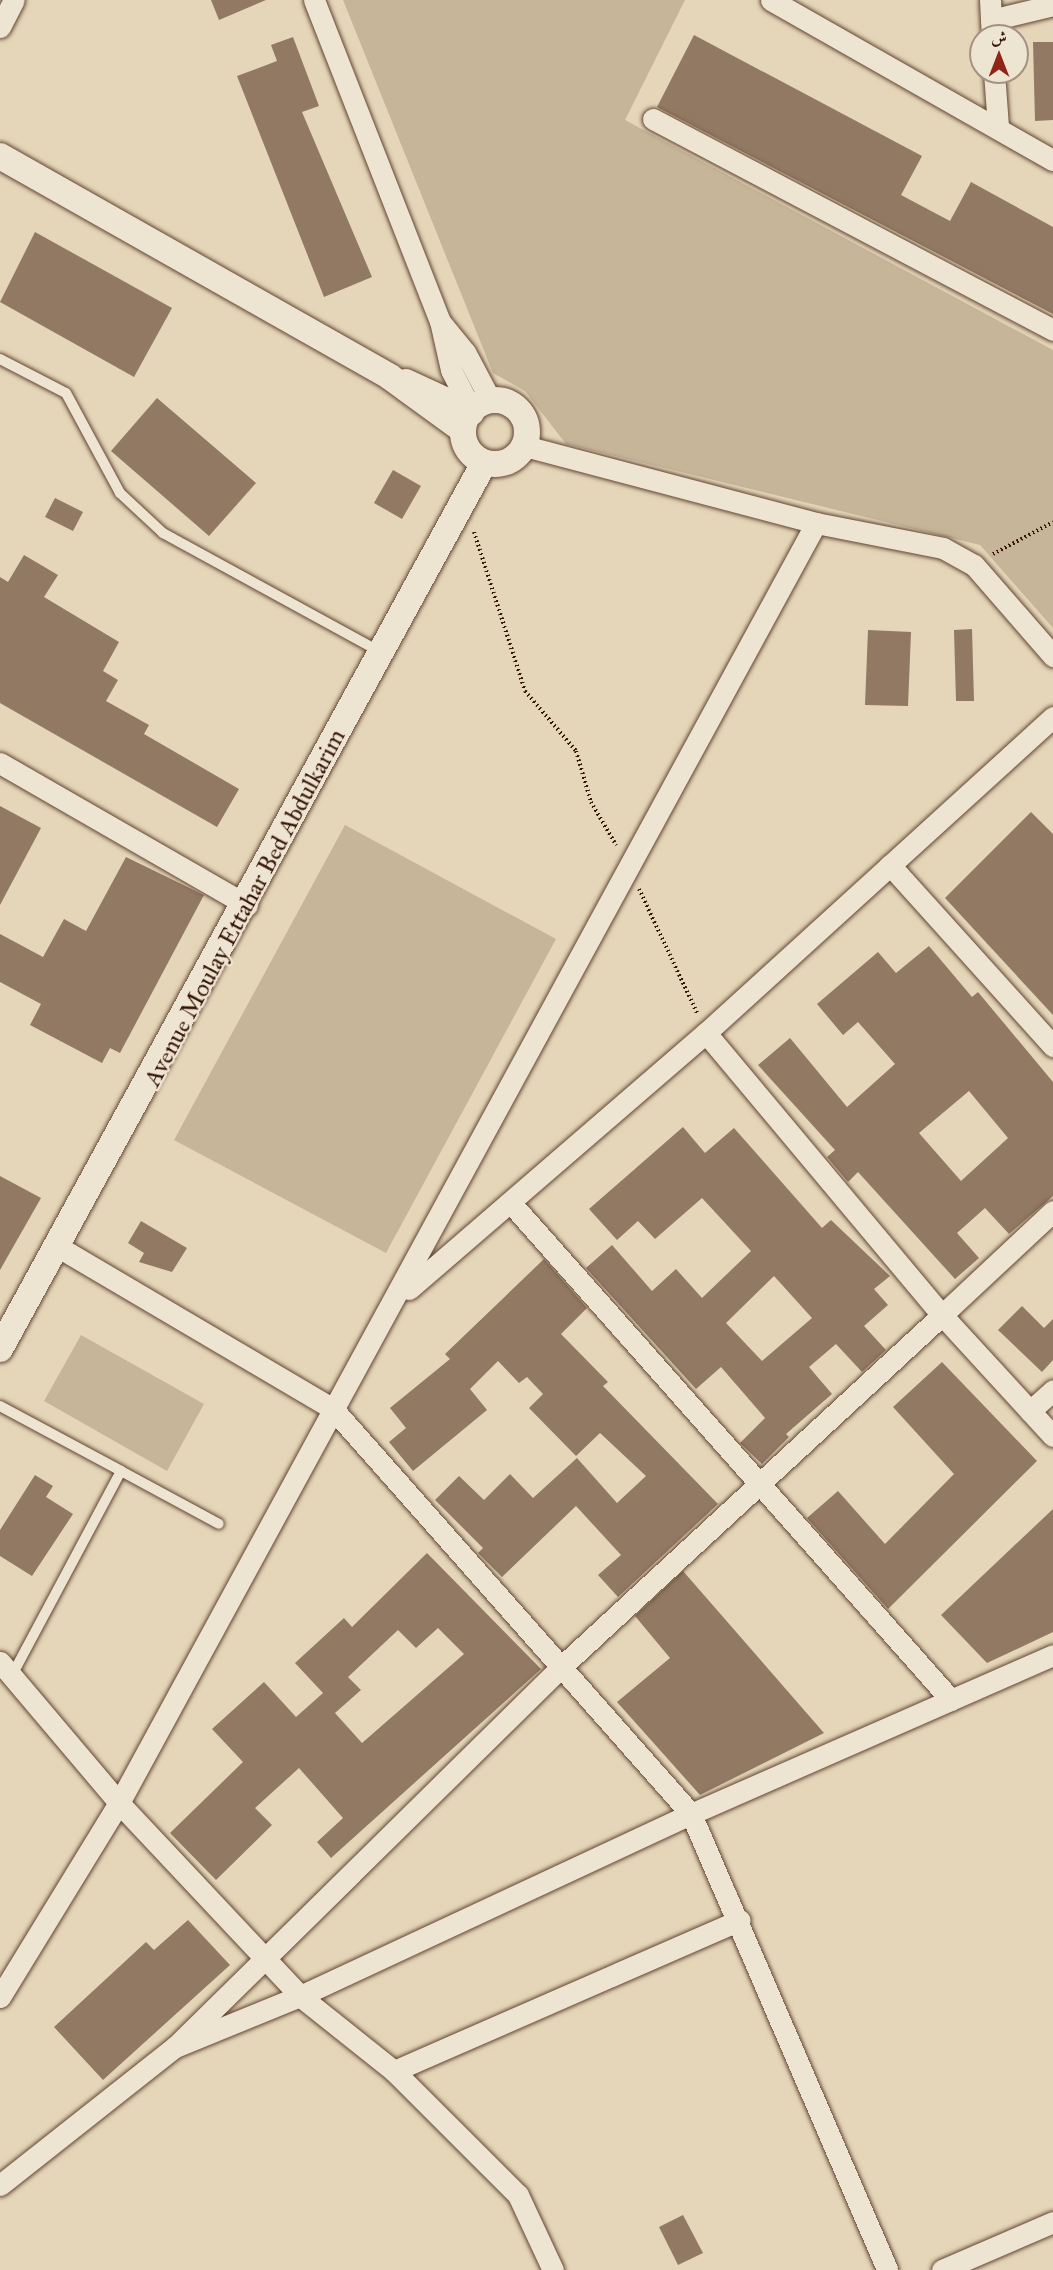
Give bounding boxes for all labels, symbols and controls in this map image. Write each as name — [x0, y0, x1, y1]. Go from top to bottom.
north arrow — [969, 24, 1029, 84]
text: ش — [991, 28, 1007, 47]
street label: Avenue Moulay Ettahar Bed Abdulkarim — [138, 724, 352, 1092]

